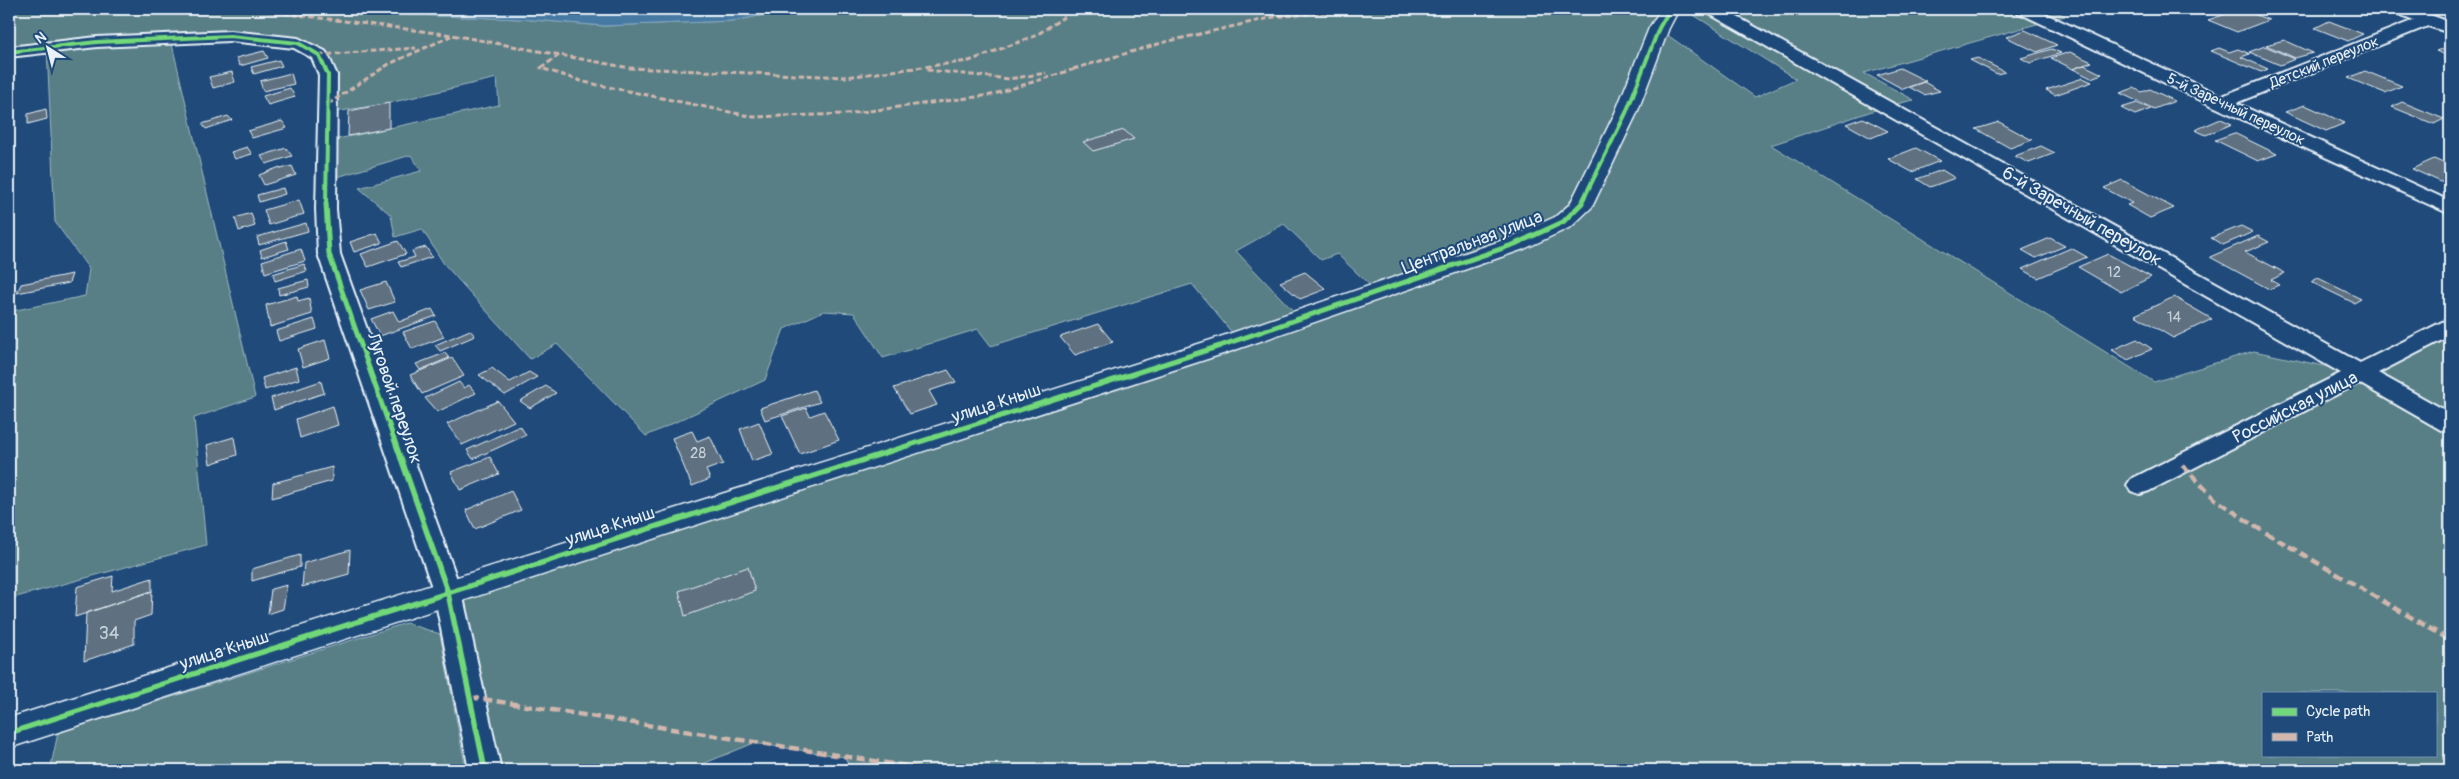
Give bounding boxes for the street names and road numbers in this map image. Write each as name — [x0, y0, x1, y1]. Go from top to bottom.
street label: Детский переулок — [2266, 32, 2382, 93]
street label: 5-й Заречный переулок — [2164, 69, 2308, 150]
street label: 6-й Заречный переулок — [1998, 161, 2166, 272]
street label: Центральная улица — [1399, 205, 1546, 280]
street label: Луговой переулок — [361, 329, 428, 467]
street label: Российская улица — [2229, 366, 2362, 449]
street label: улица Кныш — [948, 378, 1044, 429]
street label: улица Кныш — [562, 501, 658, 552]
street label: улица Кныш — [176, 625, 272, 676]

